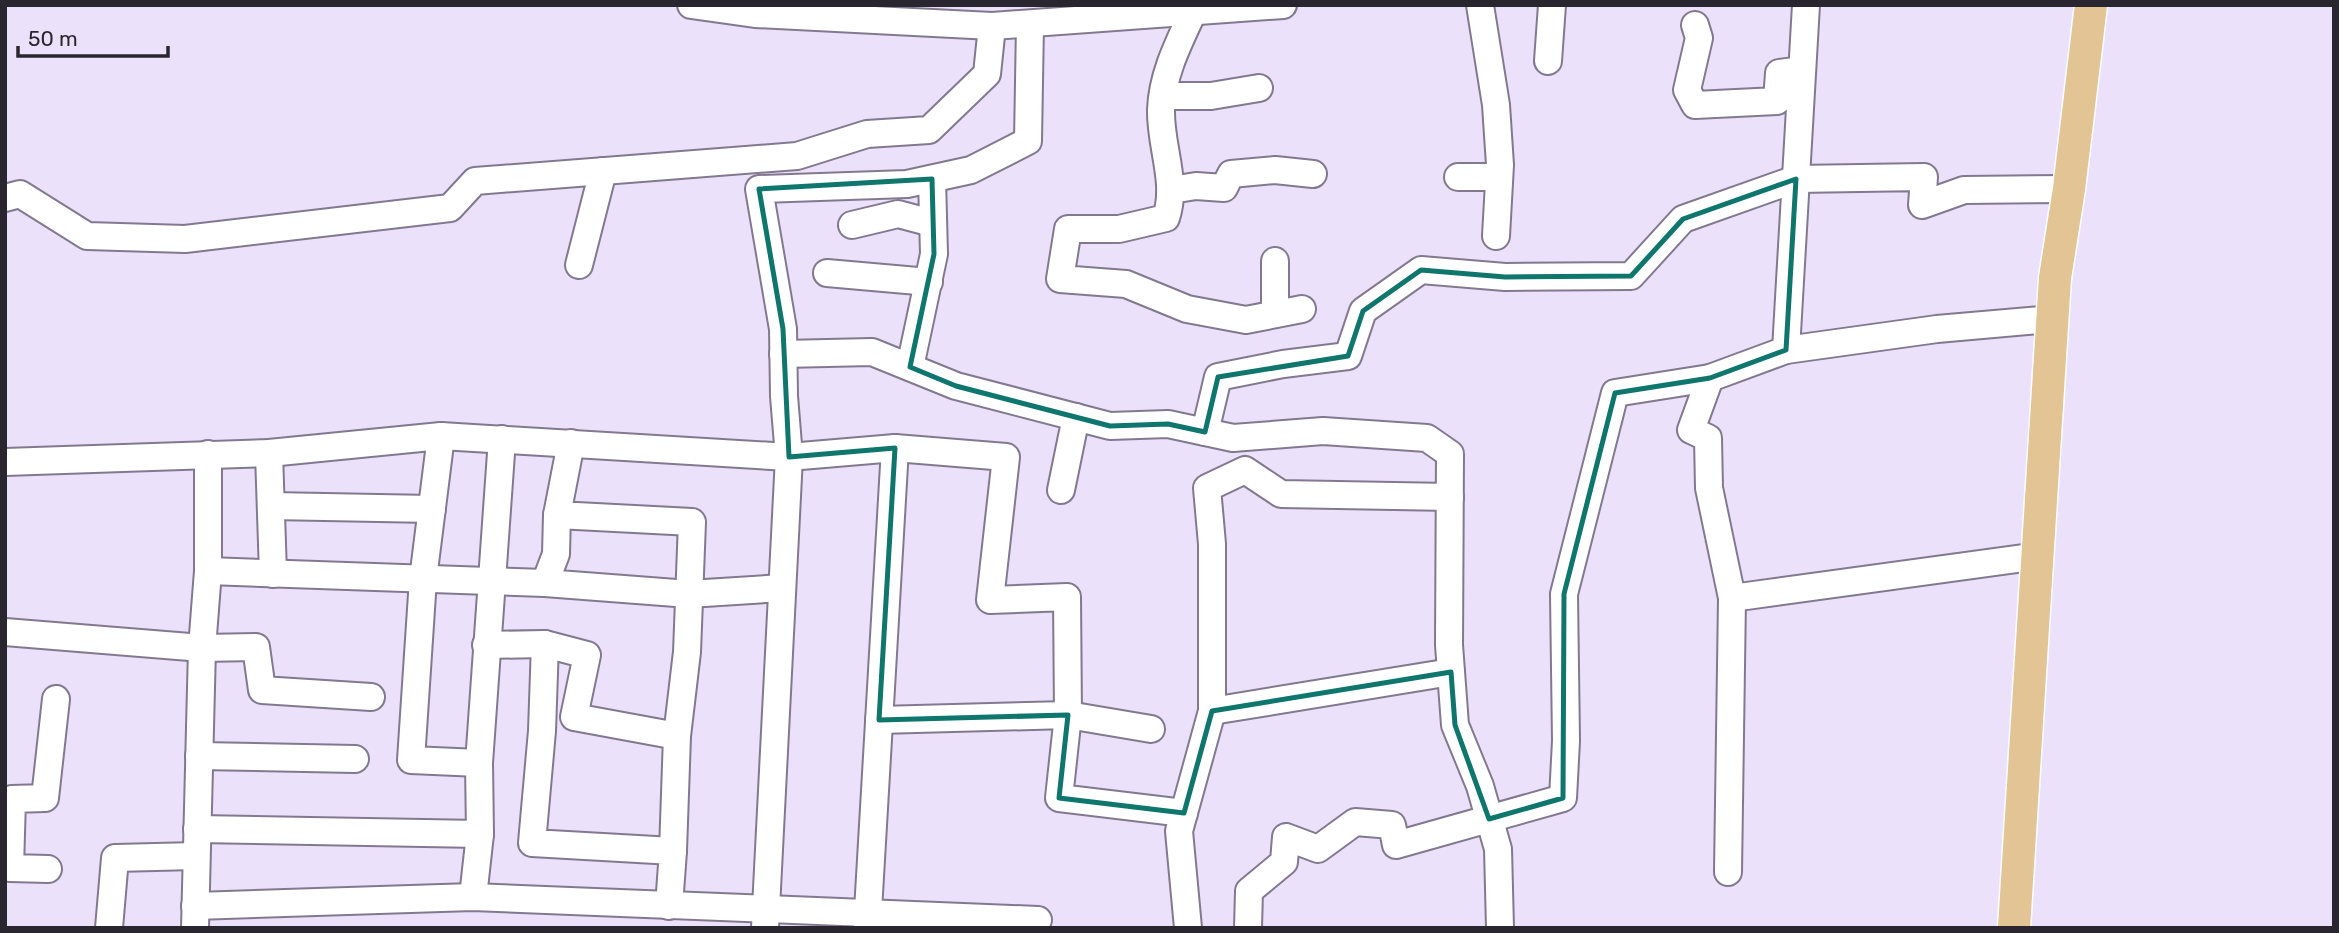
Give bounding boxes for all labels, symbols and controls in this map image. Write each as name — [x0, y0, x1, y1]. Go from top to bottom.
scale bar — [18, 14, 168, 58]
text: 50 m — [28, 26, 78, 51]

